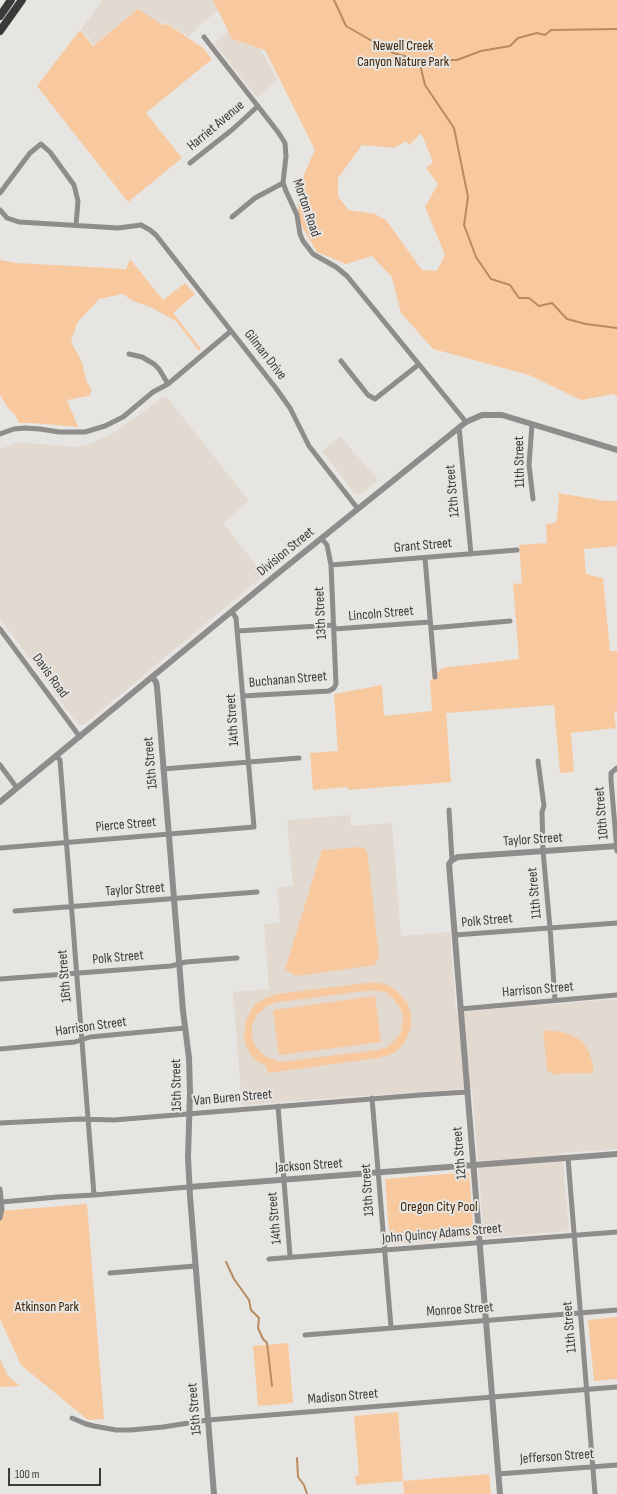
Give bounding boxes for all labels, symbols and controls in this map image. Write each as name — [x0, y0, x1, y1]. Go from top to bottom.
park label: Newell Creek Canyon Nature Park — [357, 38, 449, 70]
street label: Harriet Avenue — [184, 97, 248, 155]
street label: Morton Road — [288, 177, 324, 239]
street label: Gilman Drive — [240, 326, 290, 384]
street label: 11th Street — [511, 436, 529, 488]
street label: 12th Street — [442, 464, 464, 518]
street label: Division Street — [254, 524, 318, 580]
street label: Grant Street — [393, 535, 453, 557]
street label: 13th Street — [311, 586, 331, 640]
street label: Lincoln Street — [348, 603, 414, 625]
street label: Davis Road — [28, 651, 72, 701]
street label: Buchanan Street — [248, 668, 328, 692]
street label: 14th Street — [223, 693, 243, 747]
street label: 15th Street — [140, 736, 162, 790]
street label: 10th Street — [591, 786, 613, 840]
street label: Pierce Street — [95, 814, 157, 836]
street label: Taylor Street — [503, 830, 563, 850]
street label: 11th Street — [524, 867, 546, 919]
street label: Taylor Street — [105, 880, 165, 900]
street label: Polk Street — [461, 910, 513, 932]
street label: Polk Street — [92, 947, 144, 969]
street label: 16th Street — [54, 949, 76, 1003]
street label: Harrison Street — [502, 979, 574, 1001]
street label: Harrison Street — [54, 1014, 128, 1040]
street label: 15th Street — [168, 1059, 186, 1111]
street label: Van Buren Street — [193, 1086, 273, 1110]
street label: 12th Street — [449, 1126, 471, 1180]
street label: Jackson Street — [275, 1155, 343, 1177]
street label: 13th Street — [358, 1163, 378, 1217]
street label: 14th Street — [264, 1191, 286, 1245]
park label: Oregon City Pool — [400, 1199, 478, 1215]
street label: John Quincy Adams Street — [381, 1220, 503, 1248]
park label: Atkinson Park — [15, 1299, 79, 1315]
street label: Monroe Street — [426, 1299, 494, 1321]
street label: 11th Street — [559, 1301, 581, 1353]
street label: 15th Street — [184, 1382, 206, 1436]
street label: Madison Street — [307, 1386, 379, 1408]
street label: Jefferson Street — [519, 1446, 595, 1468]
scale bar — [10, 1460, 103, 1486]
text: 100 m — [15, 1467, 40, 1482]

